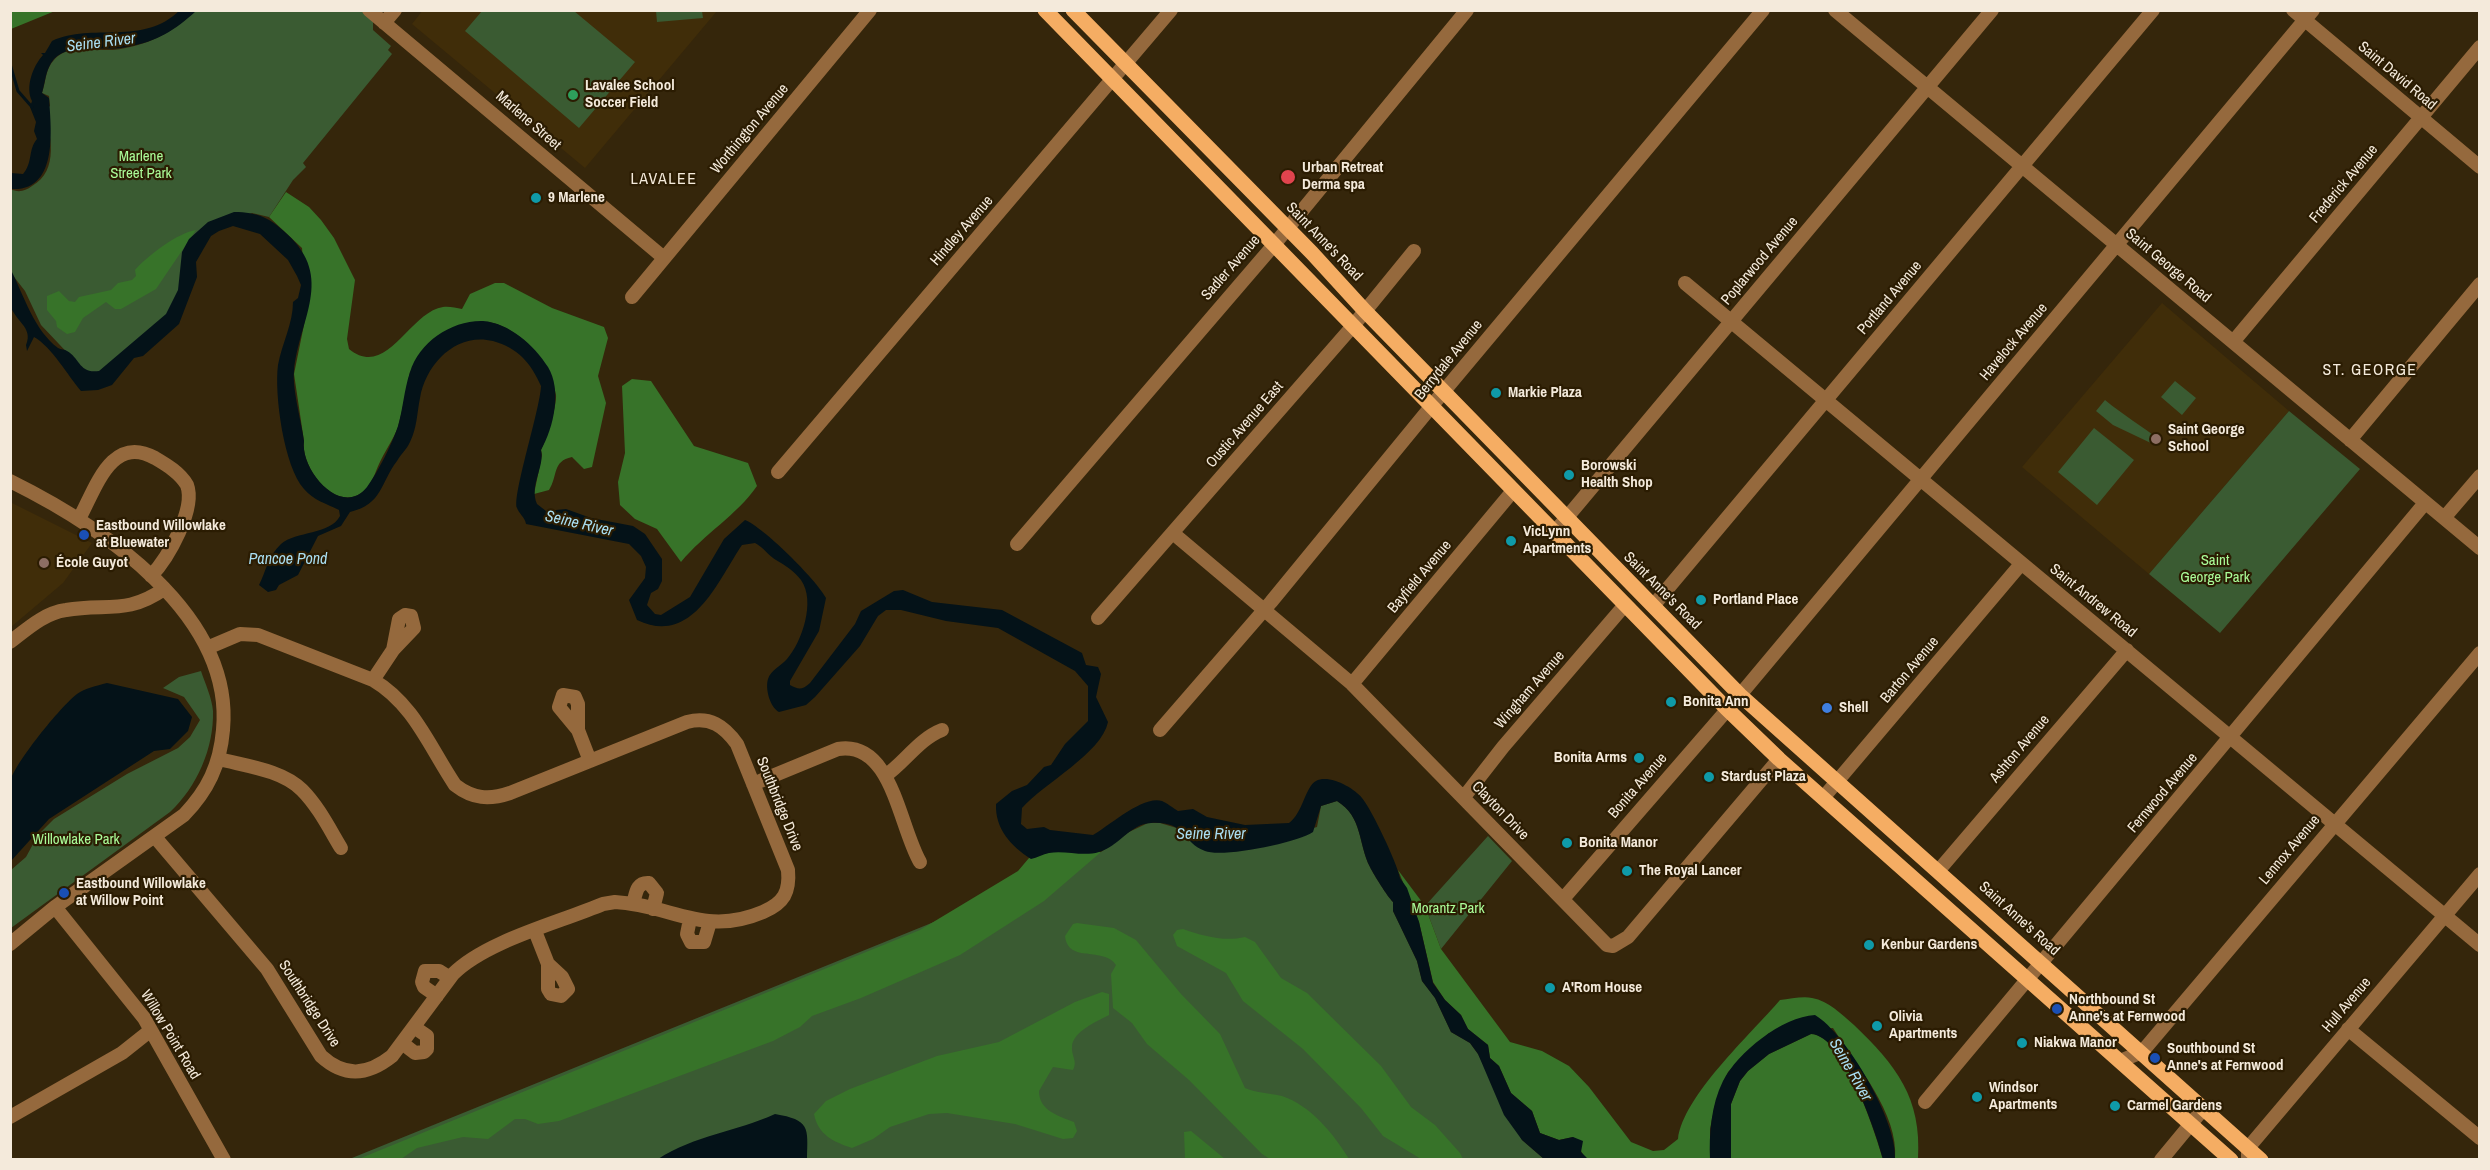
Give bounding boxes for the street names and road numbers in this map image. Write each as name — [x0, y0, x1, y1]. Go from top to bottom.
street label: Saint David Road — [2354, 38, 2440, 114]
street label: Worthington Avenue — [707, 80, 793, 178]
street label: Marlene Street — [492, 88, 564, 154]
street label: Frederick Avenue — [2306, 141, 2382, 227]
street label: Hindley Avenue — [927, 192, 997, 270]
street label: Saint Anne's Road — [1282, 199, 1366, 285]
street label: Poplarwood Avenue — [1718, 213, 1802, 309]
street label: Saint George Road — [2122, 225, 2214, 307]
street label: Sadler Avenue — [1198, 232, 1264, 304]
street label: Portland Avenue — [1854, 257, 1926, 339]
street label: Havelock Avenue — [1976, 300, 2052, 384]
street label: Berrydale Avenue — [1411, 316, 1487, 404]
street label: Oustic Avenue East — [1203, 378, 1287, 472]
street label: Bayfield Avenue — [1384, 537, 1456, 617]
street label: Saint Anne's Road — [1620, 549, 1704, 633]
street label: Saint Andrew Road — [2046, 560, 2140, 642]
street label: Barton Avenue — [1877, 633, 1943, 707]
street label: Wingham Avenue — [1491, 647, 1569, 733]
street label: Ashton Avenue — [1986, 711, 2054, 787]
street label: Fernwood Avenue — [2124, 749, 2202, 837]
street label: Bonita Avenue — [1605, 750, 1671, 822]
street label: Southbridge Drive — [752, 754, 806, 854]
street label: Clayton Drive — [1468, 778, 1532, 844]
street label: Lennox Avenue — [2256, 812, 2324, 888]
street label: Saint Anne's Road — [1975, 878, 2063, 960]
street label: Southbridge Drive — [274, 957, 344, 1051]
street label: Hull Avenue — [2319, 974, 2375, 1036]
street label: Willow Point Road — [136, 987, 204, 1083]

